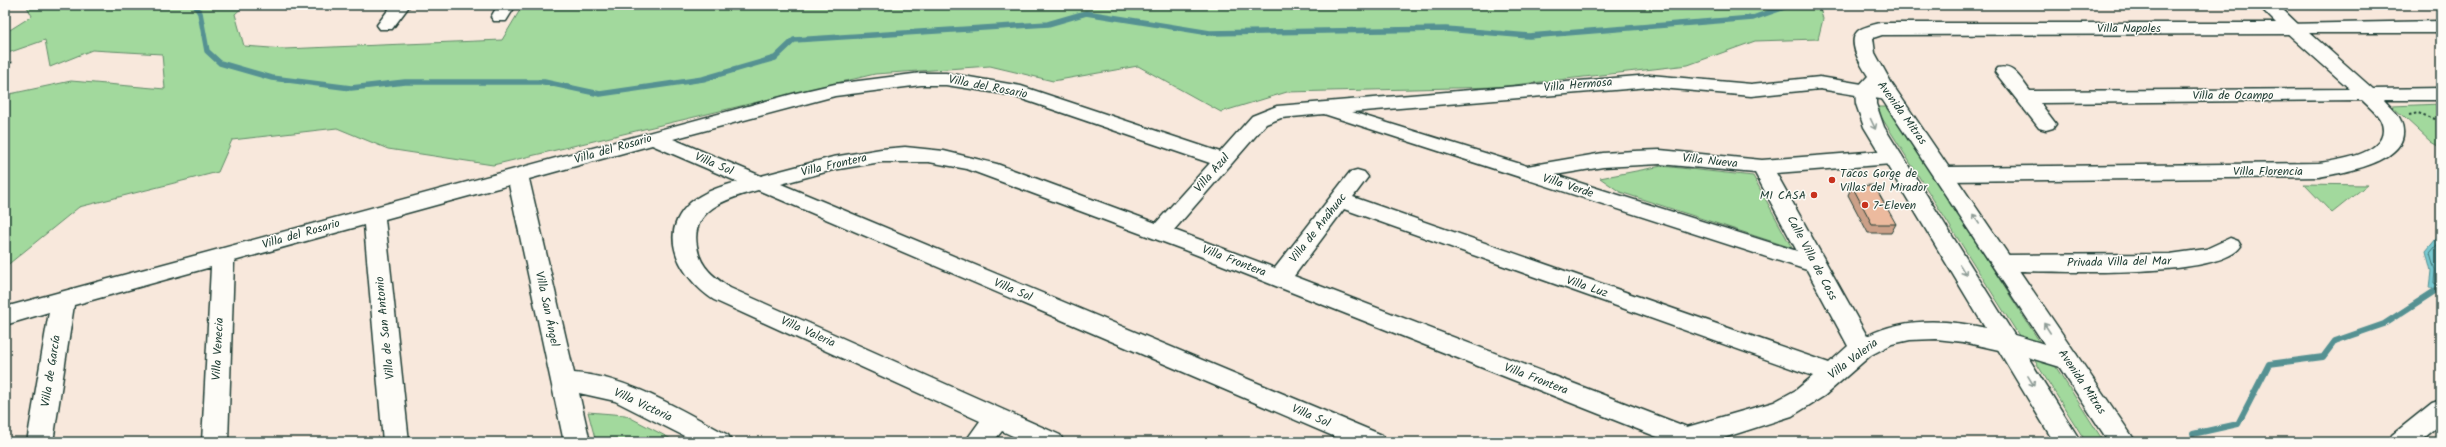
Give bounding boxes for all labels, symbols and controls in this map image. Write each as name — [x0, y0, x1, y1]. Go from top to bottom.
street label: Villa Napoles — [2097, 19, 2161, 38]
street label: Villa del Rosario — [947, 70, 1029, 104]
street label: Villa Hermosa — [1543, 73, 1613, 97]
street label: Avenida Mitras — [1872, 77, 1932, 149]
street label: Villa de Ocampo — [2193, 86, 2273, 105]
one-way arrow — [1870, 118, 1877, 130]
street label: Villa del Rosario — [572, 129, 654, 169]
street label: Villa Sol — [692, 147, 736, 181]
street label: Villa Frontera — [799, 148, 869, 182]
street label: Villa Azul — [1189, 149, 1235, 197]
street label: Villa Nueva — [1681, 149, 1739, 173]
street label: Villa Florencia — [2233, 162, 2303, 181]
place label: Tacos Gorge de Villas del Mirador — [1840, 164, 1928, 197]
street label: Villa Verde — [1540, 169, 1597, 203]
marker: Tacos Gorge de Villas del Mirador — [1827, 175, 1837, 185]
place label: MI CASA — [1760, 186, 1806, 205]
street label: Villa de Anáhuac — [1285, 189, 1351, 267]
marker: MI CASA — [1809, 190, 1819, 200]
place label: 7-Eleven — [1873, 196, 1916, 215]
marker: 7-Eleven — [1860, 200, 1870, 210]
street label: Calle Villa de Coss — [1782, 212, 1842, 304]
street label: Villa del Rosario — [260, 214, 342, 254]
one-way arrow — [1972, 214, 1980, 225]
street label: Villa Frontera — [1199, 240, 1269, 282]
street label: Privada Villa del Mar — [2067, 252, 2172, 272]
one-way arrow — [1959, 264, 1967, 276]
street label: Villa San Ángel — [530, 270, 564, 348]
street label: Villa Luz — [1563, 271, 1611, 303]
street label: Villa Sol — [991, 273, 1035, 307]
street label: Villa de San Antonio — [370, 276, 400, 380]
street label: Villa Valeria — [777, 311, 839, 353]
street label: Villa Venecia — [207, 317, 229, 381]
one-way arrow — [2043, 323, 2051, 334]
street label: Villa de García — [36, 333, 66, 408]
street label: Villa Valeria — [1824, 334, 1882, 384]
street label: Avenida Mitras — [2053, 346, 2111, 418]
street label: Villa Frontera — [1501, 358, 1571, 400]
one-way arrow — [2027, 375, 2035, 387]
street label: Villa Victoria — [611, 383, 676, 427]
street label: Villa Sol — [1289, 399, 1333, 433]

